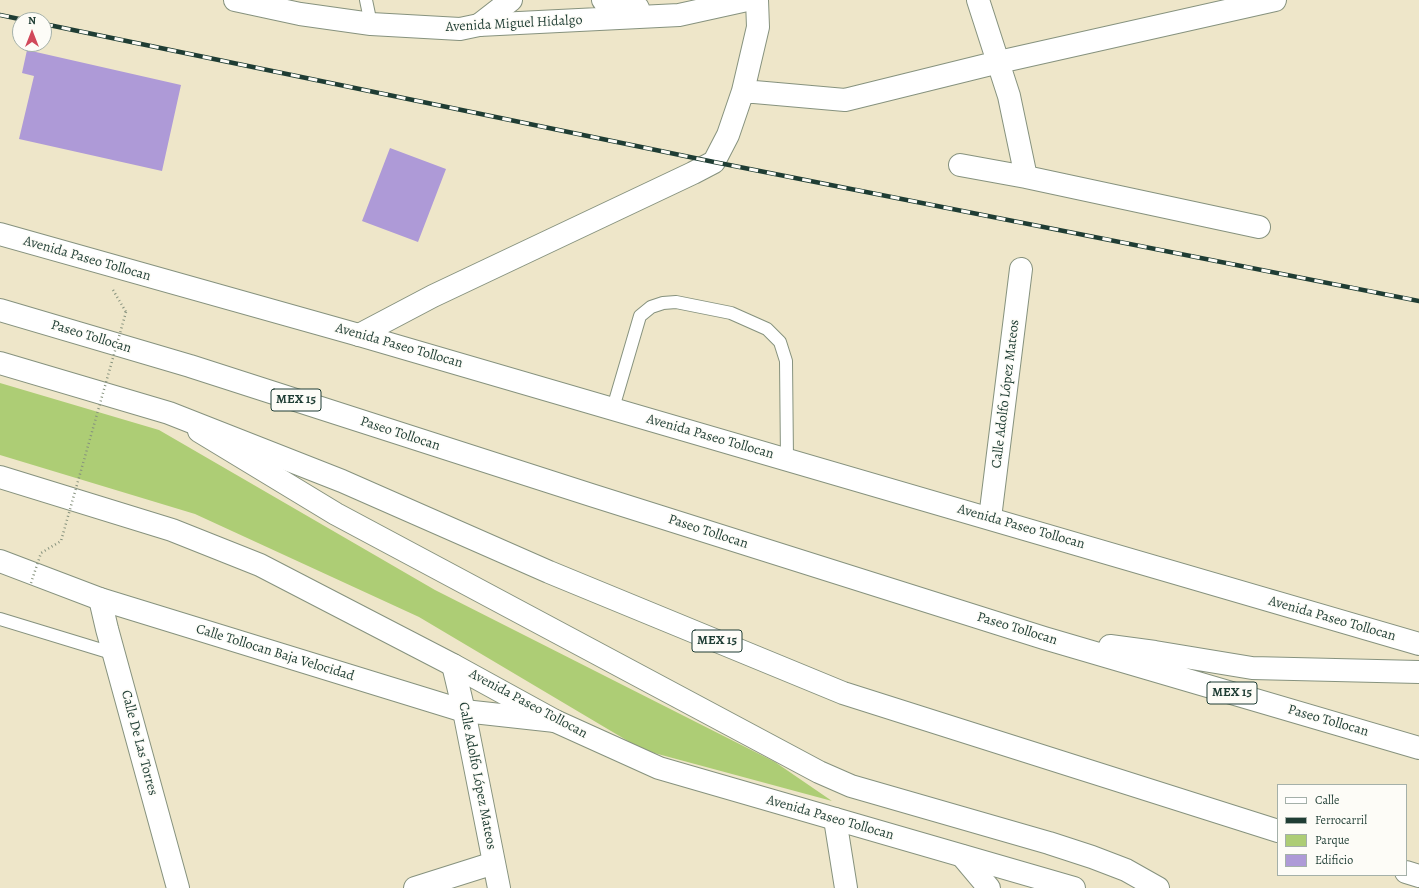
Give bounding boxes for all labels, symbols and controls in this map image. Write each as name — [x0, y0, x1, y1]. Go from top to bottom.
north arrow — [12, 12, 52, 52]
street label: Avenida Miguel Hidalgo — [445, 12, 583, 36]
text: N — [28, 13, 36, 28]
street label: Avenida Paseo Tollocan — [21, 233, 153, 285]
street label: Paseo Tollocan — [49, 317, 133, 357]
street label: Calle Adolfo López Mateos — [989, 319, 1023, 469]
street label: Avenida Paseo Tollocan — [333, 320, 465, 372]
road number: MEX 15 — [271, 389, 321, 411]
street label: Avenida Paseo Tollocan — [644, 411, 776, 463]
street label: Paseo Tollocan — [358, 413, 442, 455]
street label: Avenida Paseo Tollocan — [955, 501, 1087, 553]
street label: Paseo Tollocan — [666, 511, 750, 553]
street label: Avenida Paseo Tollocan — [1266, 593, 1398, 645]
street label: Paseo Tollocan — [975, 609, 1059, 649]
street label: Calle Tollocan Baja Velocidad — [194, 621, 356, 685]
road number: MEX 15 — [692, 630, 742, 652]
street label: Avenida Paseo Tollocan — [466, 666, 590, 742]
road number: MEX 15 — [1207, 682, 1257, 704]
street label: Calle De Las Torres — [117, 689, 161, 797]
street label: Calle Adolfo López Mateos — [454, 701, 500, 851]
street label: Paseo Tollocan — [1286, 701, 1370, 741]
legend — [1277, 784, 1407, 876]
street label: Avenida Paseo Tollocan — [764, 792, 896, 844]
text: Calle — [1315, 792, 1339, 808]
text: Ferrocarril — [1315, 812, 1367, 828]
text: Parque — [1315, 832, 1350, 848]
text: Edificio — [1315, 852, 1353, 868]

